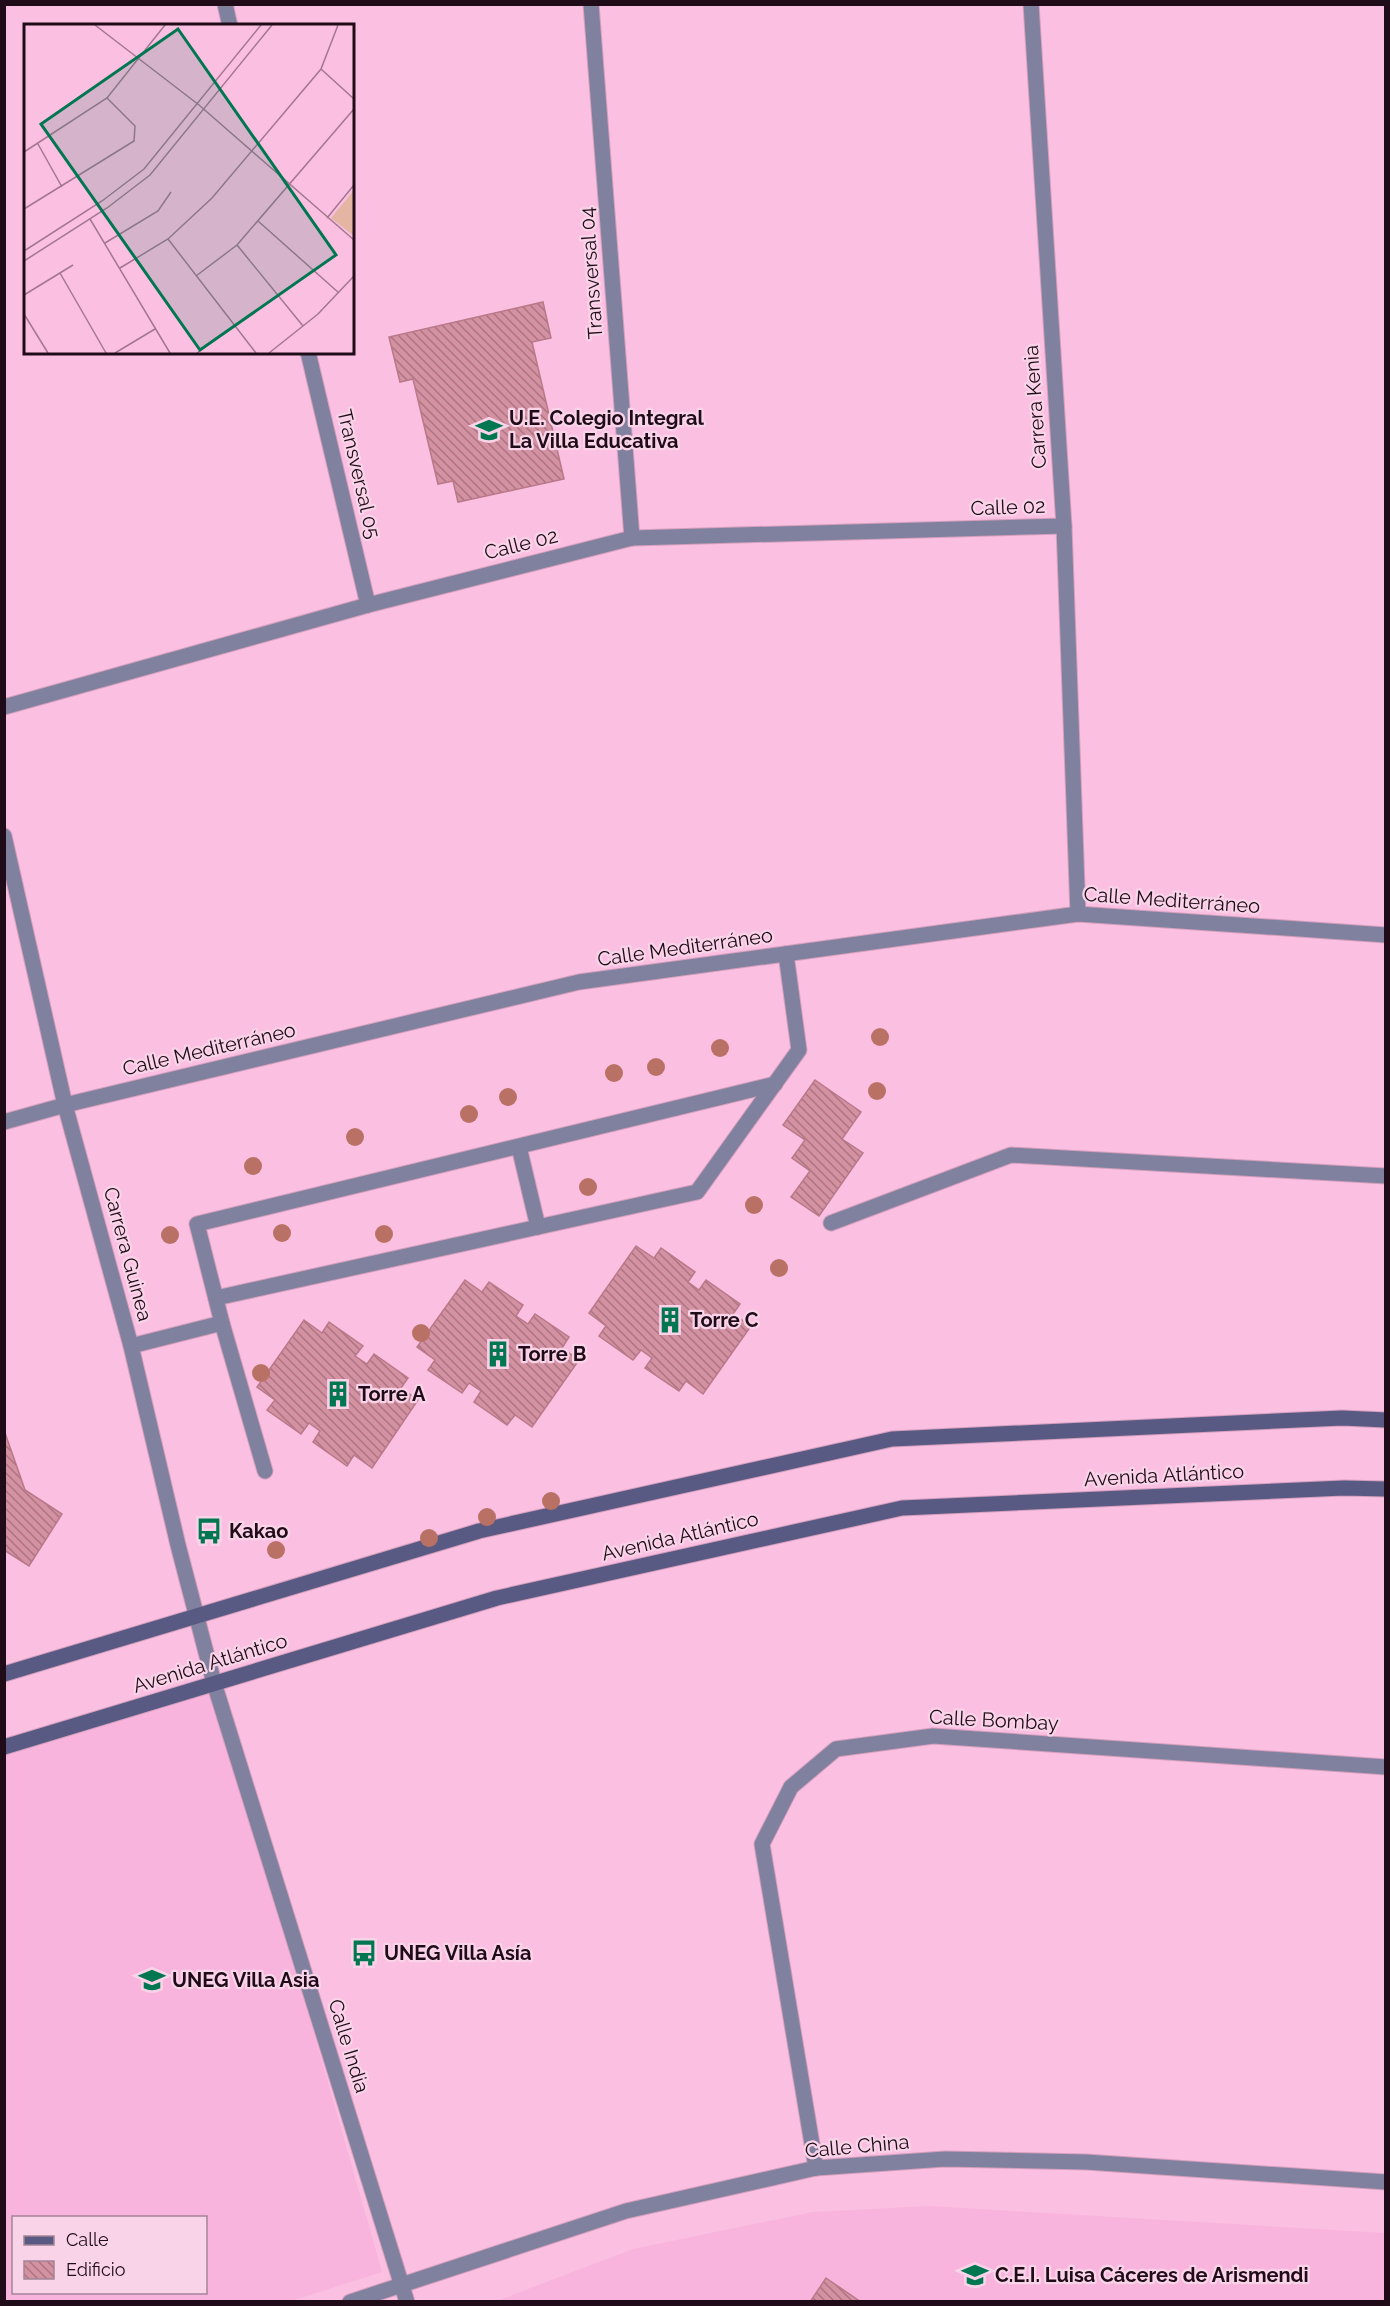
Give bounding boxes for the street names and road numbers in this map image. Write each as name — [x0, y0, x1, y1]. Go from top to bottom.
street label: Transversal 04 — [574, 206, 608, 340]
street label: Carrera Kenia — [1019, 344, 1051, 470]
street label: Transversal 05 — [332, 407, 386, 541]
street label: Calle 02 — [970, 494, 1046, 520]
street label: Calle 02 — [482, 523, 560, 565]
street label: Calle Mediterráneo — [1083, 882, 1261, 918]
street label: Calle Mediterráneo — [596, 923, 774, 971]
street label: Calle Mediterráneo — [120, 1017, 298, 1081]
street label: Carrera Guinea — [99, 1184, 157, 1324]
street label: Avenida Atlántico — [1083, 1459, 1245, 1491]
street label: Avenida Atlántico — [599, 1506, 761, 1566]
street label: Avenida Atlántico — [130, 1628, 290, 1698]
street label: Calle Bombay — [929, 1705, 1060, 1735]
street label: Calle India — [323, 1996, 375, 2096]
street label: Calle China — [804, 2129, 910, 2163]

